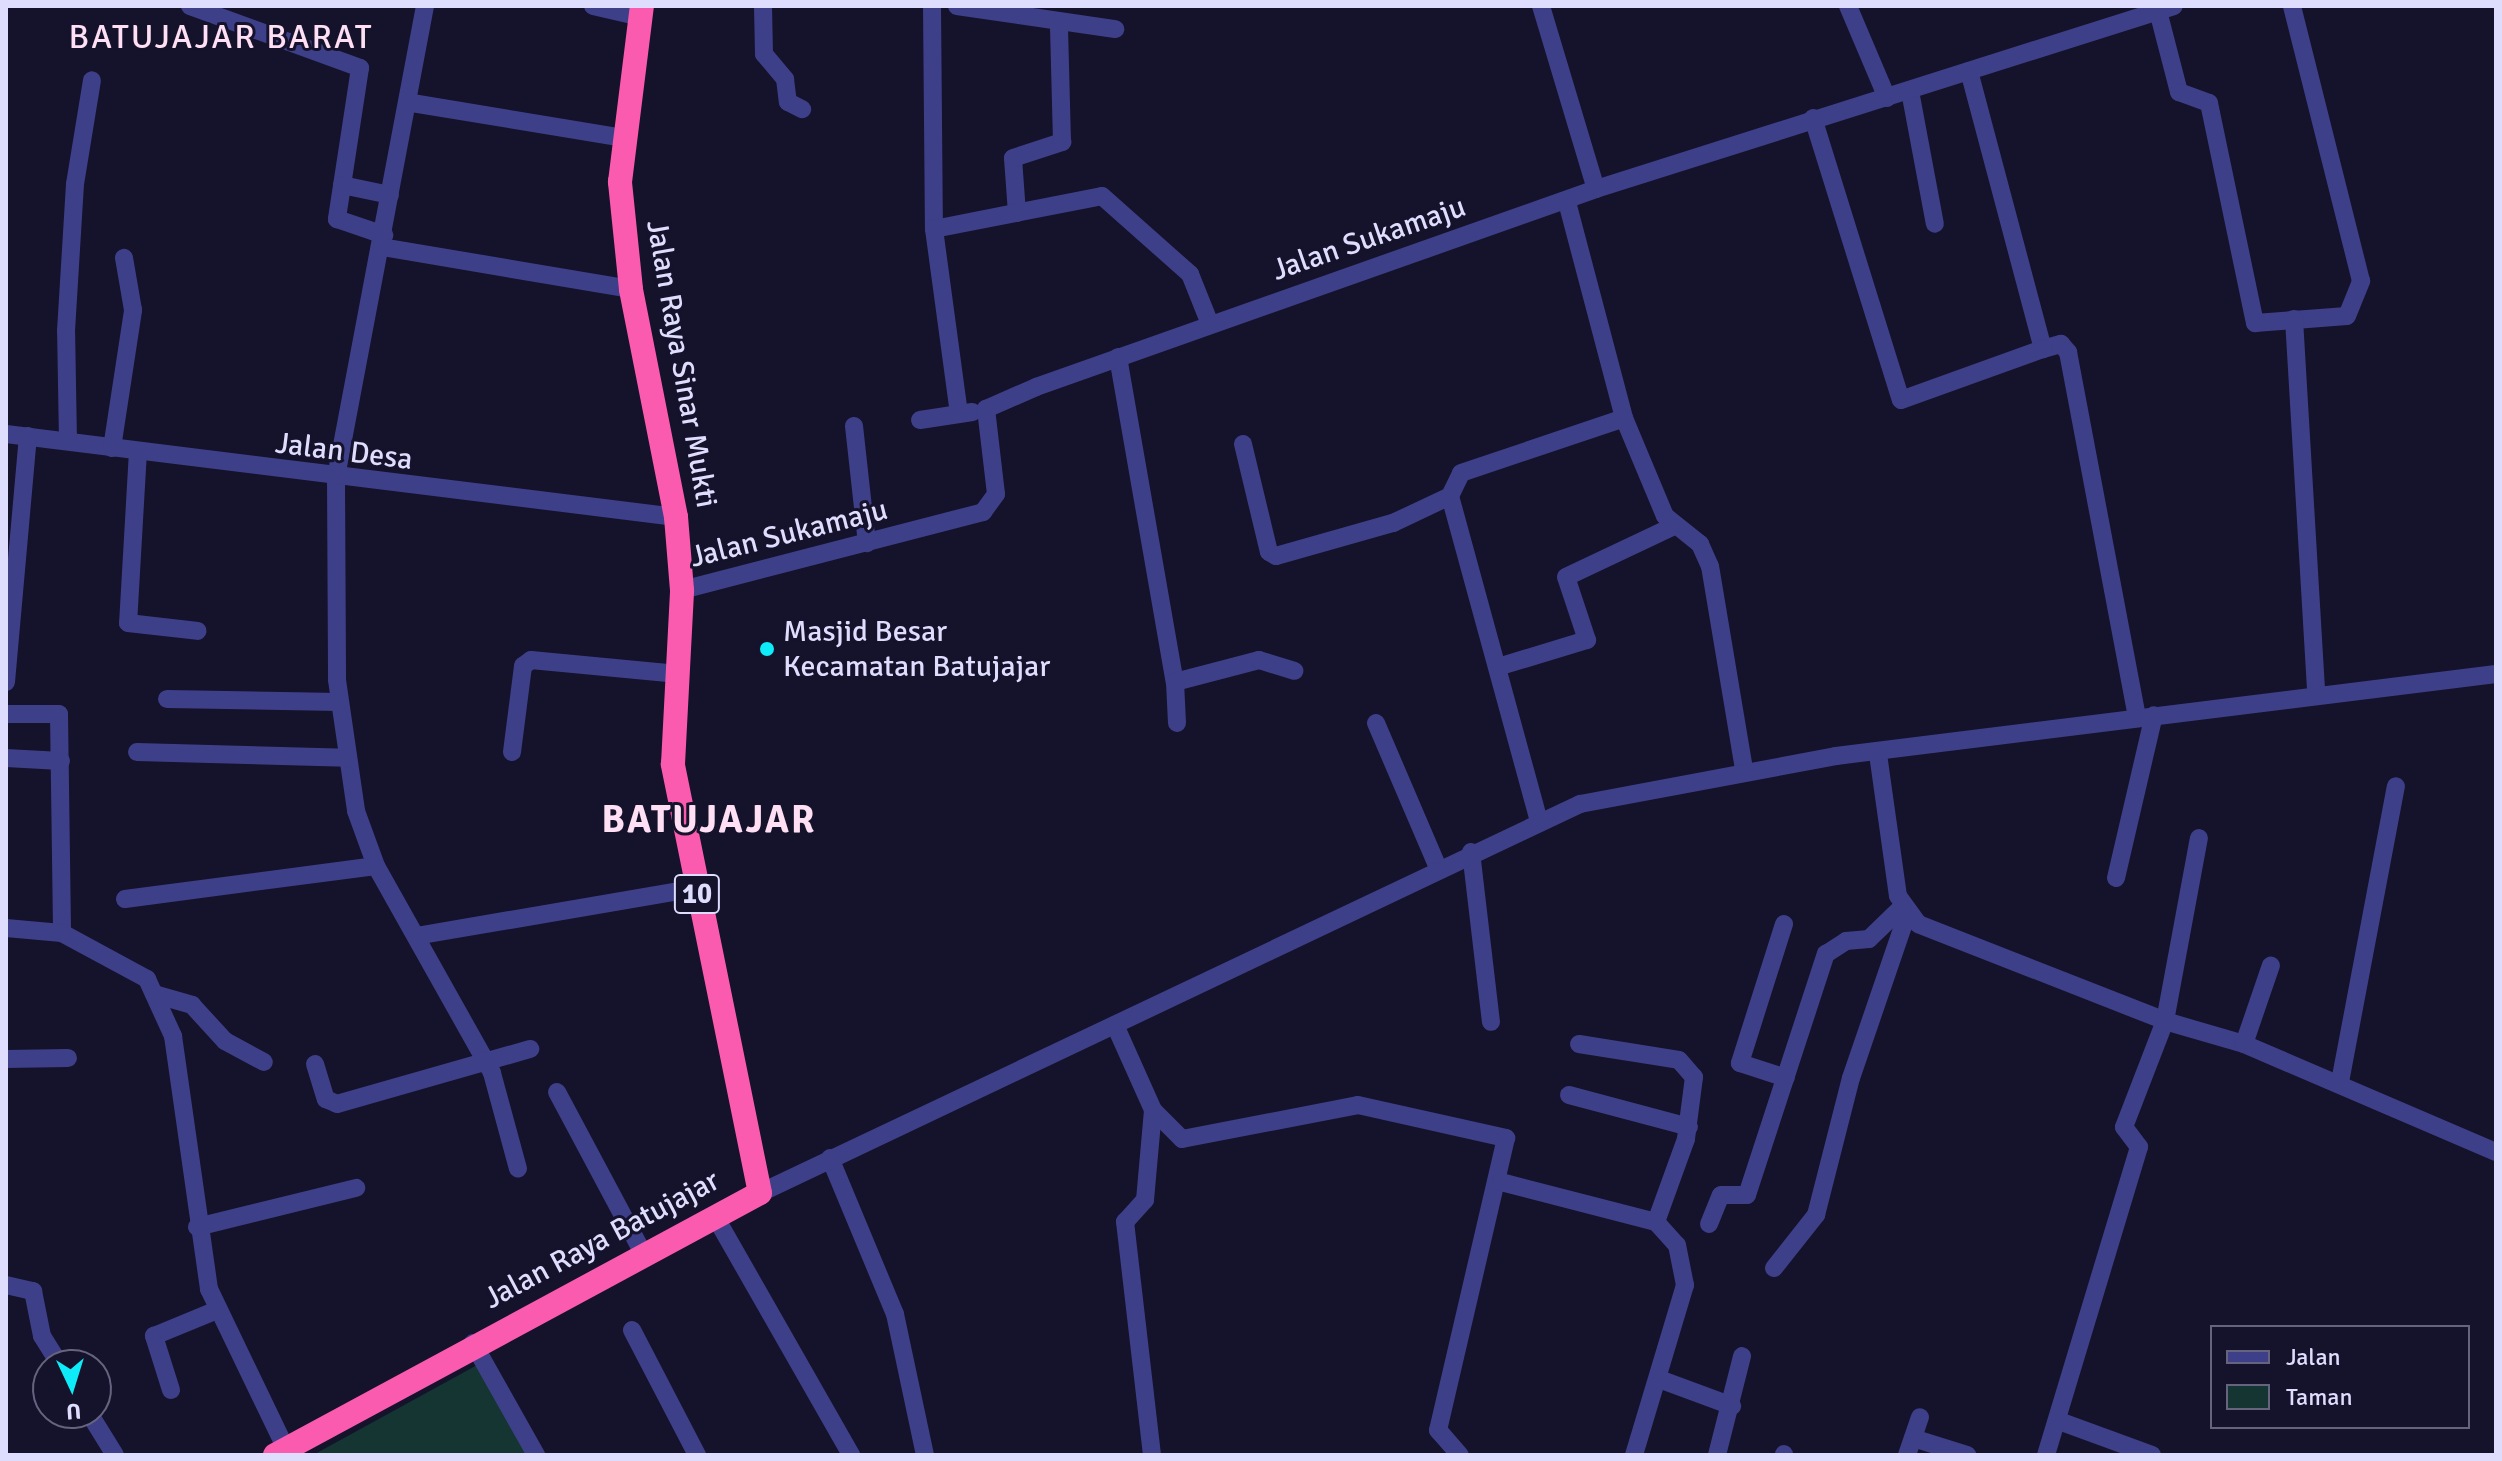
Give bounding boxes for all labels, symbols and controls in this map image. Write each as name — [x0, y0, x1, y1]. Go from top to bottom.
district label: BATUJAJAR BARAT — [69, 18, 373, 58]
street label: Jalan Sukamaju — [1268, 189, 1470, 289]
street label: Jalan Raya Sinar Mukti — [638, 217, 724, 511]
street label: Jalan Desa — [273, 426, 415, 478]
street label: Jalan Sukamaju — [687, 492, 891, 576]
place label: Masjid Besar Kecamatan Batujajar — [783, 614, 1050, 684]
marker: Masjid Besar Kecamatan Batujajar — [758, 640, 776, 658]
district label: BATUJAJAR — [602, 797, 816, 843]
road number: 10 — [673, 870, 721, 918]
street label: Jalan Raya Batujajar — [478, 1163, 726, 1317]
legend — [2210, 1325, 2470, 1429]
text: Jalan — [2286, 1342, 2341, 1372]
north arrow — [32, 1349, 112, 1429]
text: Taman — [2286, 1382, 2353, 1412]
text: U — [65, 1397, 82, 1425]

